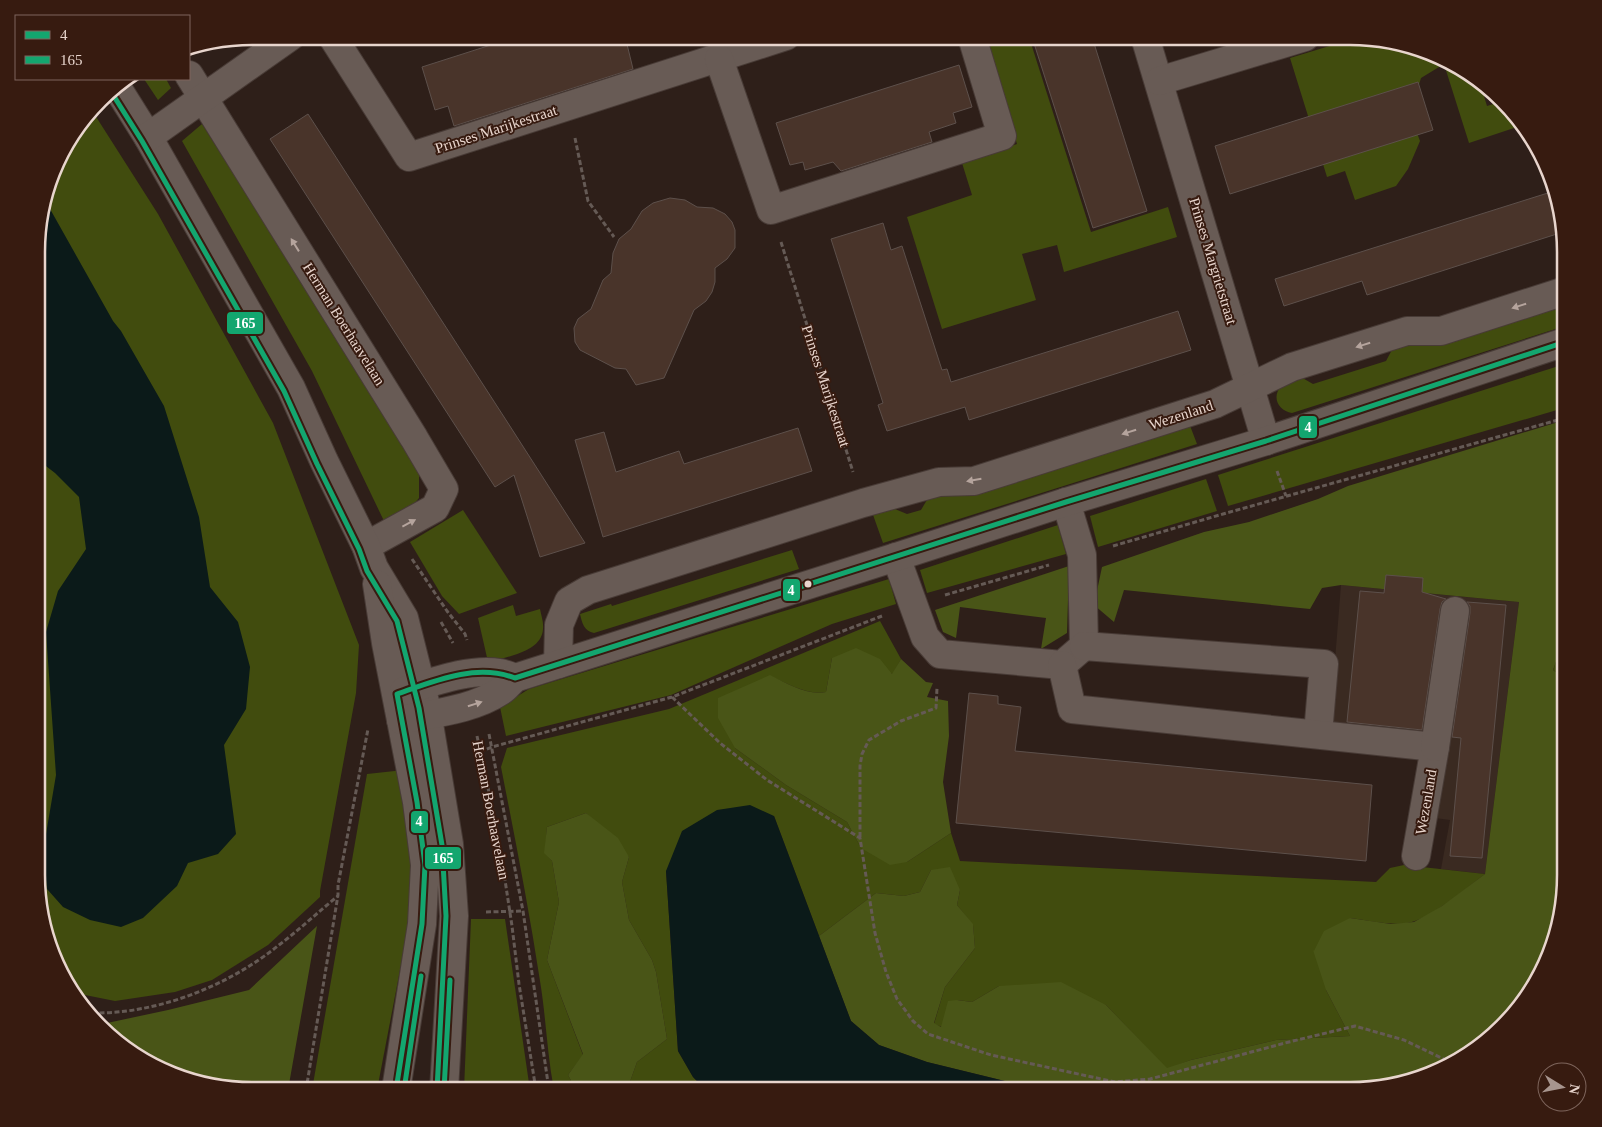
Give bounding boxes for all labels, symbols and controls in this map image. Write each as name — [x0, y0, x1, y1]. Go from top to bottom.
legend — [15, 15, 190, 80]
text: 4 — [60, 27, 68, 43]
text: 165 — [60, 52, 83, 68]
street label: Prinses Marijkestraat — [433, 102, 560, 156]
street label: Prinses Margrietstraat — [1186, 196, 1240, 327]
one-way arrow — [290, 238, 299, 251]
street label: Herman Boerhaavelaan — [300, 260, 388, 389]
one-way arrow — [1511, 302, 1526, 310]
line badge: 165 — [226, 311, 264, 335]
text: 165 — [235, 316, 256, 331]
street label: Prinses Marijkestraat — [799, 323, 853, 450]
one-way arrow — [1355, 341, 1370, 349]
street label: Wezenland — [1147, 397, 1215, 433]
line badge: 4 — [1298, 415, 1318, 439]
text: 4 — [1305, 420, 1312, 435]
one-way arrow — [1121, 428, 1136, 436]
one-way arrow — [965, 476, 981, 484]
one-way arrow — [402, 519, 416, 527]
line badge: 4 — [782, 578, 801, 602]
unlabelled marker — [803, 579, 813, 589]
text: 4 — [788, 583, 795, 598]
one-way arrow — [468, 699, 483, 707]
street label: Herman Boerhaavelaan — [470, 739, 512, 881]
street label: Wezenland — [1412, 767, 1440, 836]
line badge: 4 — [410, 810, 429, 834]
text: 4 — [416, 814, 423, 829]
line badge: 165 — [424, 846, 462, 870]
text: 165 — [433, 851, 454, 866]
north arrow — [1537, 1062, 1587, 1112]
text: N — [1566, 1083, 1583, 1095]

